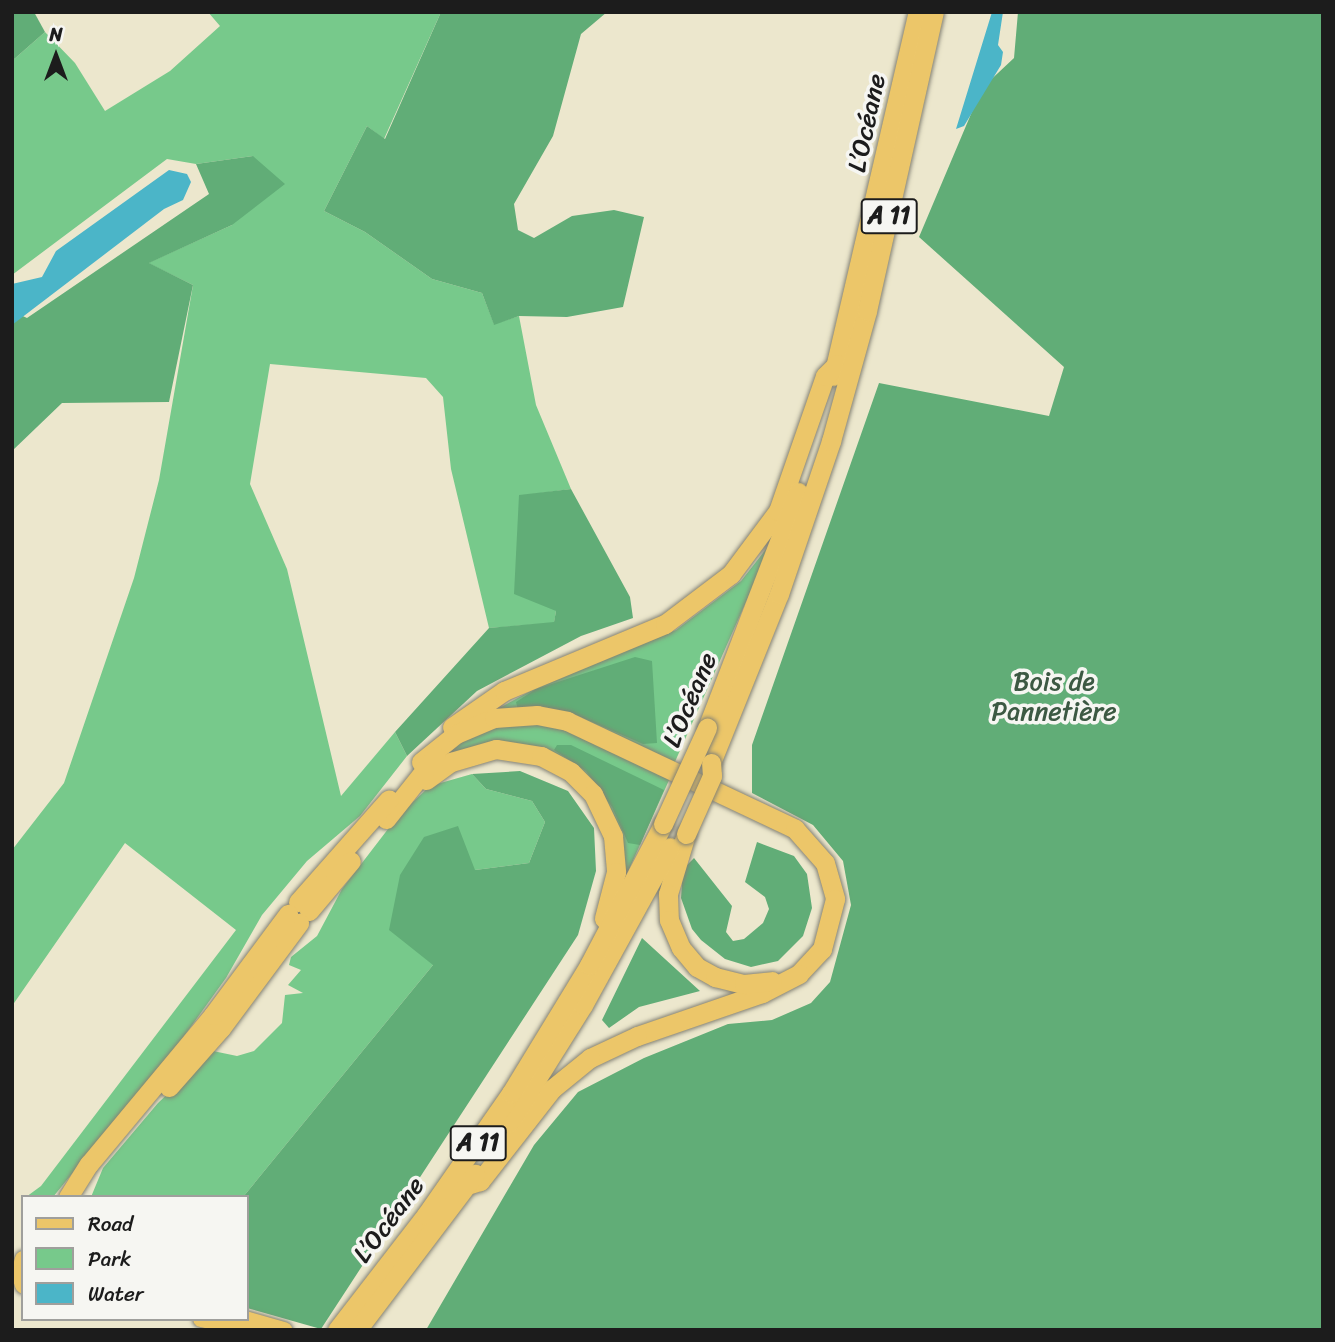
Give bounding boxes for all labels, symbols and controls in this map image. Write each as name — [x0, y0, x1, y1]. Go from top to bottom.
text: N — [49, 18, 63, 51]
north arrow — [21, 21, 91, 91]
street label: L’Océane — [841, 71, 893, 175]
road number: A 11 — [859, 196, 919, 236]
street label: L’Océane — [656, 648, 724, 752]
park label: Bois de Pannetière — [991, 666, 1117, 728]
road number: A 11 — [448, 1122, 508, 1163]
street label: L’Océane — [347, 1171, 431, 1269]
legend — [21, 1195, 248, 1321]
text: Road — [88, 1205, 133, 1243]
text: Park — [88, 1240, 131, 1278]
text: Water — [88, 1275, 143, 1313]

